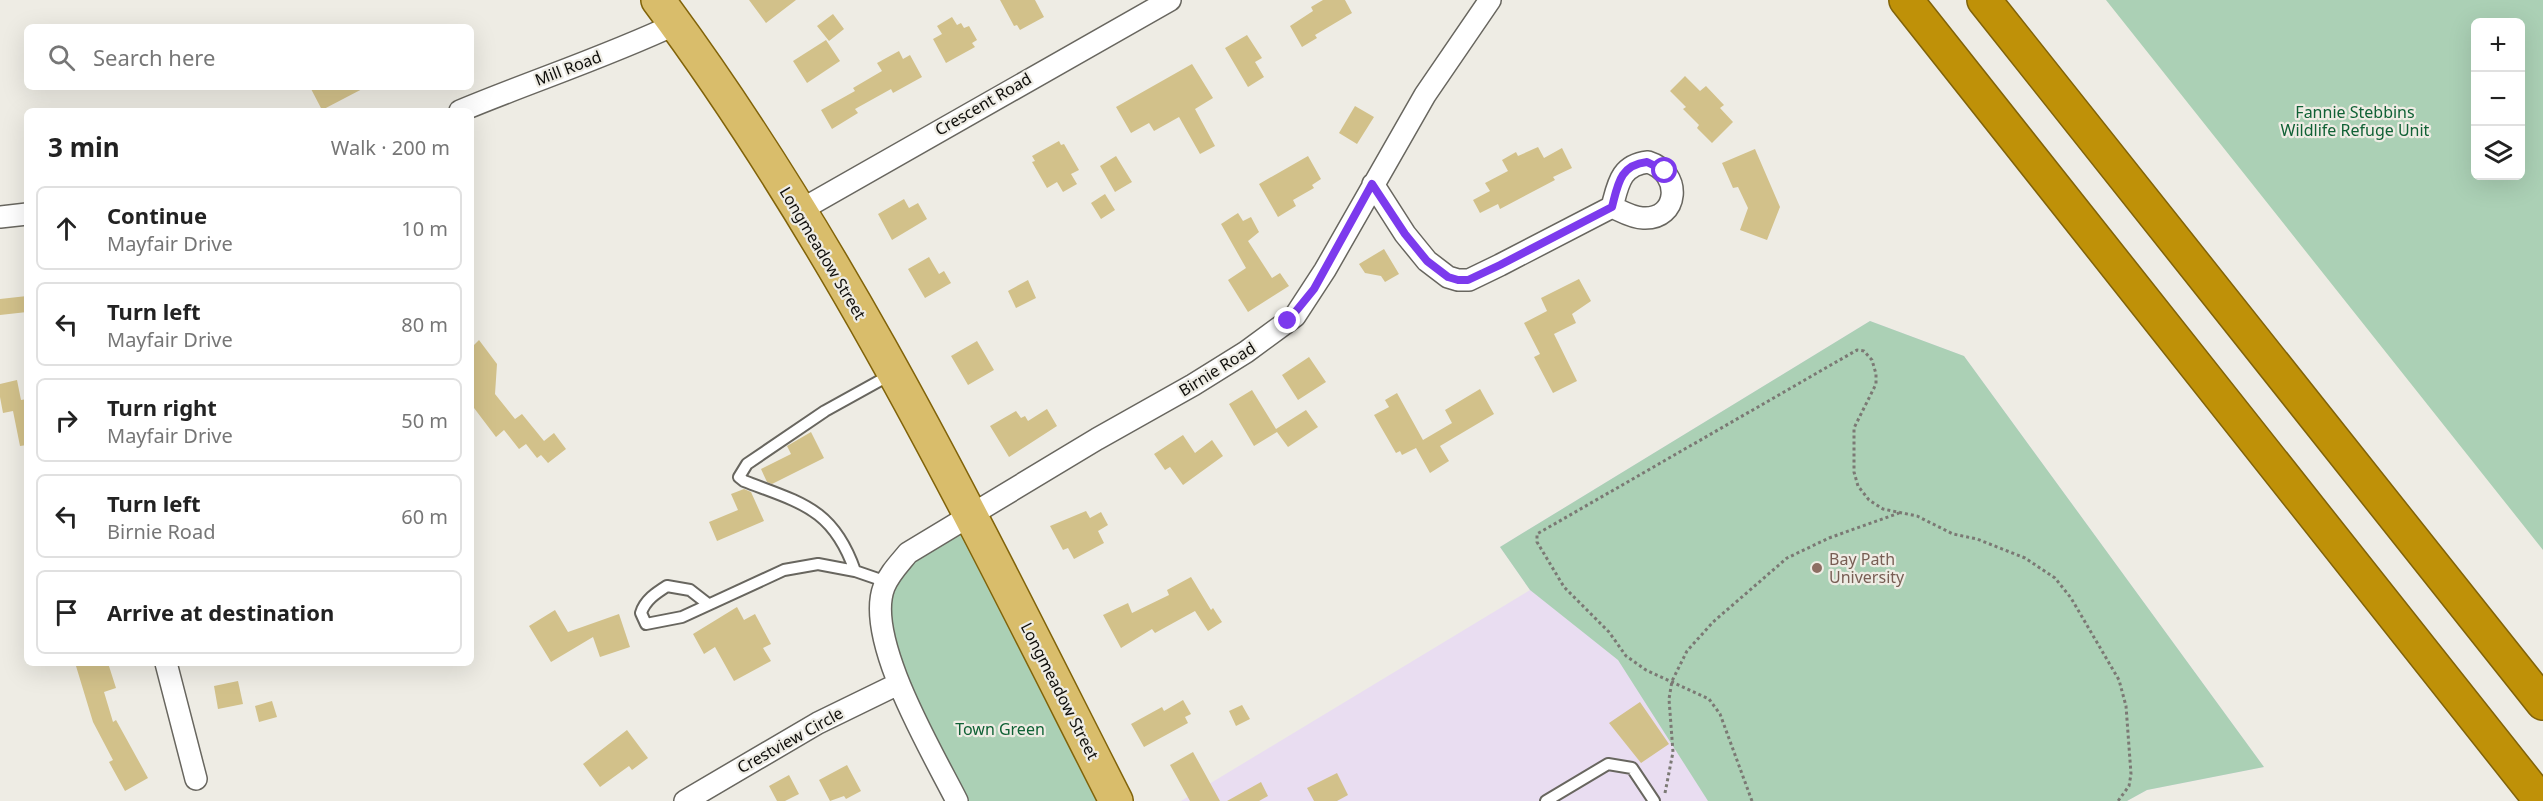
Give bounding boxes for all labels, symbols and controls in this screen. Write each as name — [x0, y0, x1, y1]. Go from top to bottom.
map controls — [2471, 18, 2525, 180]
button: + — [2471, 18, 2525, 72]
search box — [24, 24, 474, 90]
icon: search — [45, 41, 78, 74]
text: Search here — [93, 42, 215, 72]
street label: Mill Road — [532, 45, 604, 91]
street label: Crescent Road — [931, 67, 1035, 141]
button: − — [2471, 72, 2525, 126]
park label: Fannie Stebbins Wildlife Refuge Unit — [2281, 101, 2430, 141]
button: layers — [2471, 126, 2525, 180]
text: 3 min — [48, 129, 120, 165]
text: Walk · 200 m — [331, 134, 450, 161]
route start — [1651, 157, 1677, 183]
street label: Longmeadow Street — [775, 182, 872, 324]
text: Continue — [107, 200, 207, 230]
icon: ahead — [50, 212, 83, 245]
text: 10 m — [401, 215, 448, 242]
text: Mayfair Drive — [107, 230, 233, 257]
text: Turn left — [107, 296, 201, 326]
route end — [1274, 307, 1300, 333]
icon: left — [50, 308, 83, 341]
text: 80 m — [401, 311, 448, 338]
text: Mayfair Drive — [107, 326, 233, 353]
street label: Birnie Road — [1174, 337, 1260, 401]
text: Turn right — [107, 392, 217, 422]
icon: right — [50, 404, 83, 437]
text: 50 m — [401, 407, 448, 434]
text: Mayfair Drive — [107, 422, 233, 449]
text: Turn left — [107, 488, 201, 518]
icon: left — [50, 500, 83, 533]
text: 60 m — [401, 503, 448, 530]
text: Birnie Road — [107, 518, 215, 545]
place label: Bay Path University — [1829, 548, 1905, 588]
marker: Bay Path University — [1810, 561, 1824, 575]
icon: arrive — [50, 596, 83, 629]
text: Arrive at destination — [107, 597, 334, 627]
street label: Longmeadow Street — [1016, 619, 1104, 764]
street label: Crestview Circle — [733, 702, 847, 778]
park label: Town Green — [955, 718, 1045, 740]

